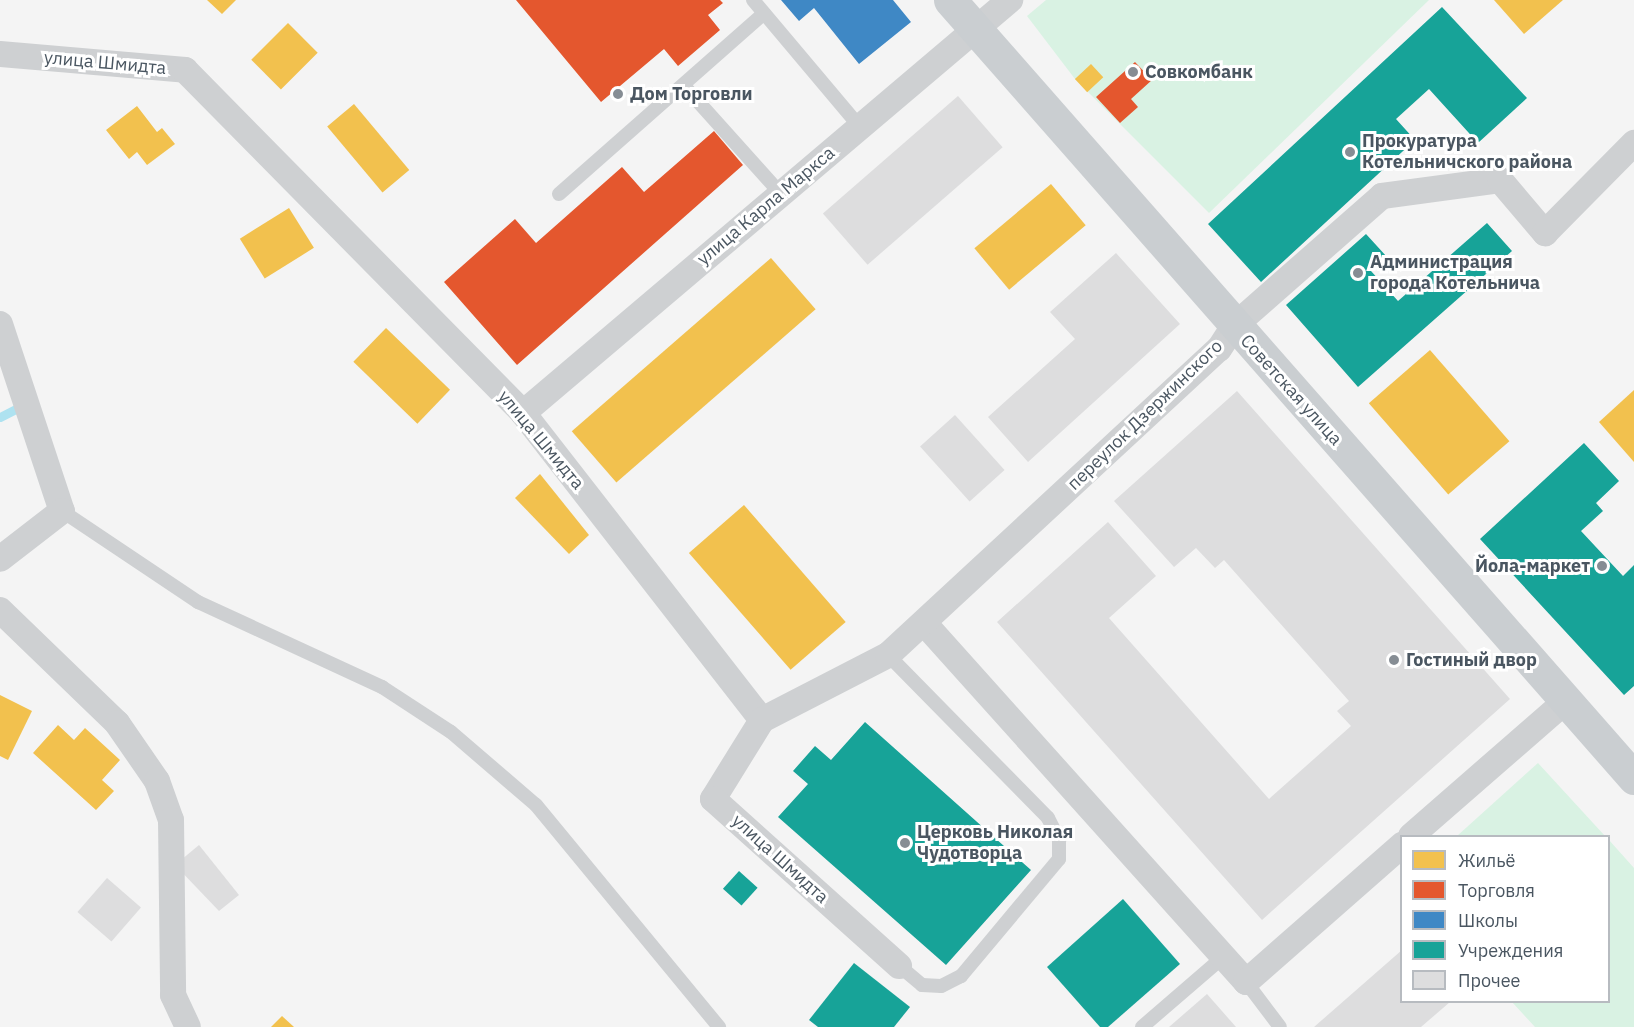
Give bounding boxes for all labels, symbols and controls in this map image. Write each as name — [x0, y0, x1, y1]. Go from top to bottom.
street label: улица Шмидта — [43, 47, 167, 79]
place label: Совкомбанк — [1145, 61, 1253, 83]
marker: Совкомбанк — [1126, 65, 1140, 79]
place label: Дом Торговли — [630, 83, 753, 105]
marker: Дом Торговли — [611, 87, 625, 101]
place label: Прокуратура Котельничского района — [1362, 131, 1572, 174]
street label: улица Карла Маркса — [693, 142, 839, 270]
marker: Прокуратура Котельничского района — [1343, 145, 1357, 159]
place label: Администрация города Котельнича — [1370, 252, 1540, 294]
marker: Администрация города Котельнича — [1351, 266, 1365, 280]
street label: Советская улица — [1236, 330, 1346, 450]
street label: переулок Дзержинского — [1063, 335, 1227, 495]
street label: улица Шмидта — [493, 386, 589, 494]
place label: Йола-маркет — [1475, 555, 1590, 577]
marker: Йола-маркет — [1595, 559, 1609, 573]
place label: Гостиный двор — [1406, 649, 1537, 671]
marker: Гостиный двор — [1387, 653, 1401, 667]
street label: улица Шмидта — [727, 810, 833, 908]
place label: Церковь Николая Чудотворца — [917, 822, 1073, 864]
legend — [1400, 835, 1610, 1003]
marker: Церковь Николая Чудотворца — [898, 836, 912, 850]
text: Жильё — [1458, 849, 1515, 872]
text: Торговля — [1458, 879, 1535, 902]
text: Школы — [1458, 909, 1518, 932]
text: Учреждения — [1458, 939, 1563, 962]
text: Прочее — [1458, 969, 1520, 992]

